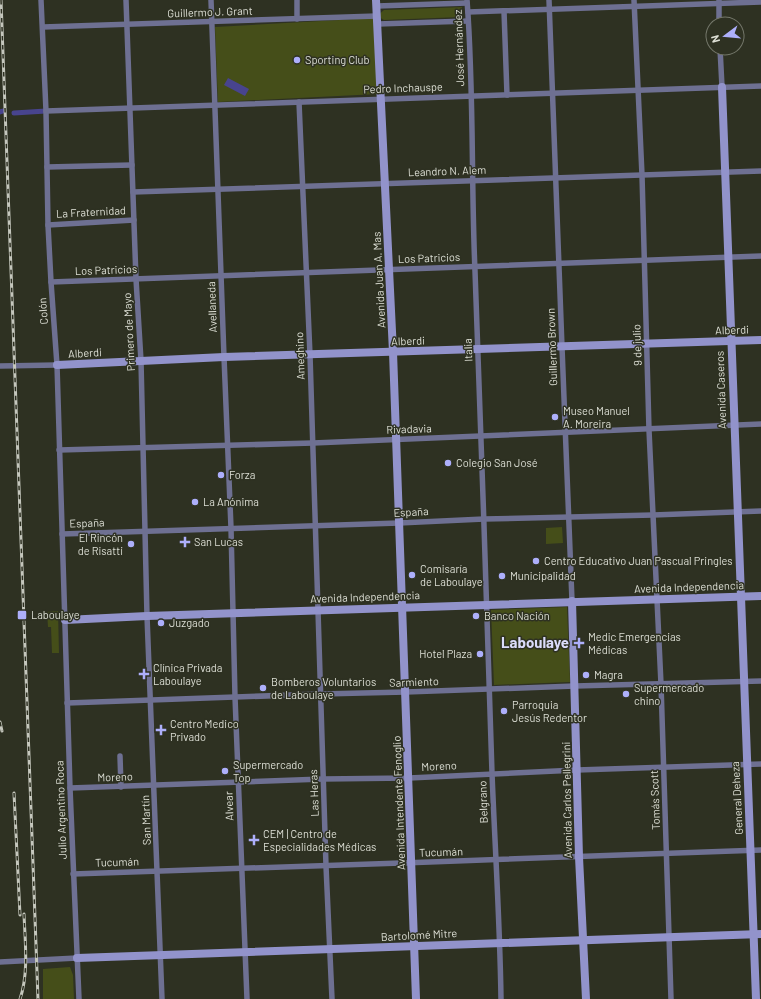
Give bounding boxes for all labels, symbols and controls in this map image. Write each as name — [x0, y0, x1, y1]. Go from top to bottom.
street label: Guillermo J. Grant — [167, 4, 253, 19]
street label: José Hernández — [451, 9, 466, 87]
north arrow — [705, 16, 745, 56]
text: N — [708, 34, 722, 44]
place label: Sporting Club — [305, 53, 370, 66]
marker: Sporting Club — [292, 55, 302, 65]
street label: Pedro Inchauspe — [363, 80, 443, 95]
street label: Leandro N. Alem — [408, 163, 486, 178]
street label: La Fraternidad — [56, 203, 126, 220]
street label: Avenida Juan A. Mas — [369, 231, 388, 329]
street label: Los Patricios — [398, 250, 460, 265]
street label: Los Patricios — [75, 262, 137, 277]
street label: Avellaneda — [204, 281, 219, 333]
street label: Primero de Mayo — [120, 292, 137, 372]
street label: Colón — [35, 297, 50, 325]
street label: Guillermo Brown — [544, 308, 559, 386]
street label: Alberdi — [715, 322, 749, 337]
street label: 9 de julio — [629, 324, 644, 366]
street label: Ameghino — [292, 332, 307, 380]
street label: Alberdi — [391, 333, 425, 348]
street label: Italia — [461, 338, 474, 362]
street label: Alberdi — [68, 345, 102, 360]
street label: Avenida Caseros — [713, 351, 728, 429]
place label: Museo Manuel A. Moreira — [563, 404, 630, 430]
marker: Museo Manuel A. Moreira — [550, 412, 560, 422]
street label: Rivadavia — [386, 421, 432, 436]
place label: Colegio San José — [456, 456, 538, 469]
marker: Colegio San José — [443, 458, 453, 468]
place label: Forza — [229, 468, 255, 481]
marker: Forza — [216, 470, 226, 480]
place label: La Anónima — [203, 495, 259, 508]
marker: La Anónima — [190, 497, 200, 507]
street label: España — [393, 504, 429, 519]
street label: España — [69, 515, 105, 530]
place label: El Rincón de Risatti — [78, 531, 123, 557]
place label: San Lucas — [194, 535, 243, 548]
marker: San Lucas — [179, 536, 191, 548]
marker: El Rincón de Risatti — [126, 539, 136, 549]
place label: Centro Educativo Juan Pascual Pringles — [544, 554, 733, 567]
marker: Centro Educativo Juan Pascual Pringles — [531, 556, 541, 566]
place label: Comisaría de Laboulaye — [420, 562, 483, 588]
place label: Municipalidad — [510, 569, 576, 582]
marker: Comisaría de Laboulaye — [407, 570, 417, 580]
marker: Municipalidad — [497, 571, 507, 581]
street label: Avenida Independencia — [634, 578, 744, 595]
street label: Avenida Independencia — [310, 588, 420, 605]
place label: Laboulaye — [31, 608, 80, 621]
marker: Laboulaye — [16, 609, 28, 621]
place label: Banco Nación — [484, 609, 550, 622]
marker: Banco Nación — [471, 611, 481, 621]
place label: Juzgado — [169, 616, 210, 629]
marker: Juzgado — [156, 618, 166, 628]
place label: Medic Emergencias Médicas — [588, 630, 681, 656]
district label: Laboulaye — [501, 633, 569, 651]
marker: Medic Emergencias Médicas — [573, 637, 585, 649]
place label: Hotel Plaza — [419, 647, 472, 660]
marker: Hotel Plaza — [475, 649, 485, 659]
place label: Clínica Privada Laboulaye — [153, 661, 223, 687]
marker: Clínica Privada Laboulaye — [138, 668, 150, 680]
place label: Magra — [594, 668, 623, 681]
marker: Magra — [581, 670, 591, 680]
street label: Sarmiento — [389, 674, 439, 689]
place label: Bomberos Voluntarios de Laboulaye — [271, 675, 376, 701]
place label: Supermercado chino — [634, 681, 704, 707]
marker: Bomberos Voluntarios de Laboulaye — [258, 683, 268, 693]
marker: Supermercado chino — [621, 689, 631, 699]
place label: Parroquia Jesús Redentor — [512, 698, 587, 724]
marker: Parroquia Jesús Redentor — [499, 706, 509, 716]
place label: Centro Medico Privado — [170, 717, 239, 743]
marker: Centro Medico Privado — [155, 724, 167, 736]
street label: Avenida Intendente Fenoglio — [390, 736, 407, 871]
street label: Avenida Carlos Pellegrini — [559, 741, 574, 858]
place label: Supermercado Top — [233, 758, 303, 784]
street label: Moreno — [421, 758, 457, 773]
street label: Julio Argentino Roca — [52, 760, 69, 860]
street label: General Deheza — [728, 761, 745, 835]
marker: Supermercado Top — [220, 766, 230, 776]
street label: Moreno — [97, 769, 133, 784]
street label: Las Heras — [306, 769, 321, 817]
street label: Tomás Scott — [647, 770, 662, 830]
street label: Belgrano — [475, 780, 490, 824]
street label: Alvear — [221, 791, 236, 821]
street label: San Martín — [138, 795, 153, 845]
place label: CEM | Centro de Especialidades Médicas — [263, 827, 376, 853]
marker: CEM | Centro de Especialidades Médicas — [248, 834, 260, 846]
street label: Tucumán — [419, 844, 463, 859]
street label: Tucumán — [95, 854, 139, 869]
street label: Bartolomé Mitre — [380, 926, 458, 943]

